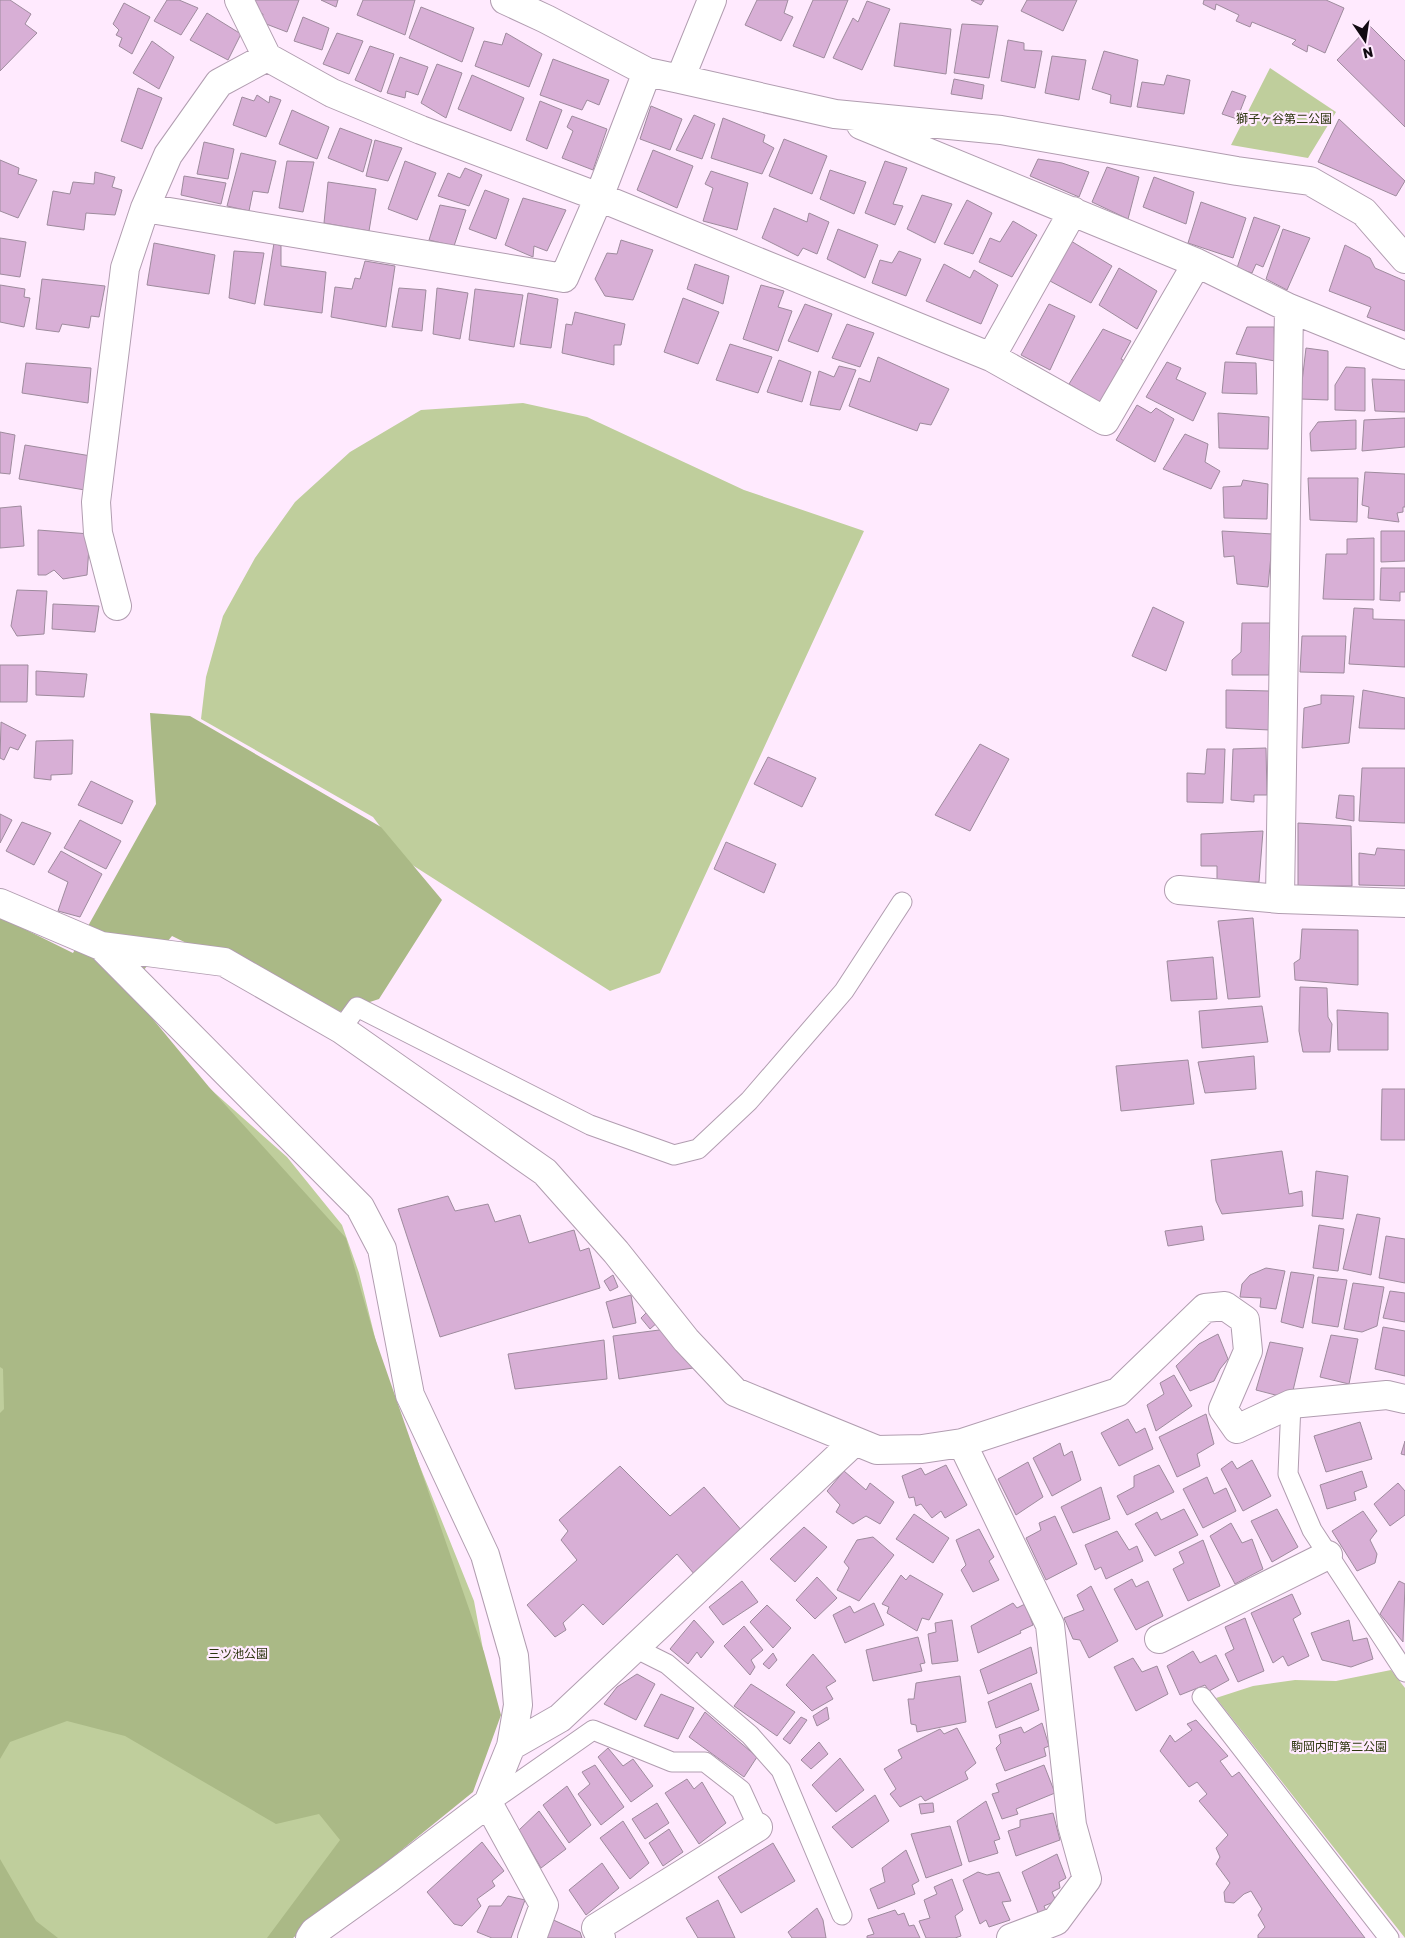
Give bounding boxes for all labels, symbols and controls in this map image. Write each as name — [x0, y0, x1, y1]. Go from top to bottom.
north arrow — [1340, 15, 1390, 65]
text: N — [1361, 43, 1375, 62]
park label: 獅子ヶ谷第二公園 — [1236, 112, 1332, 126]
park label: 三ツ池公園 — [208, 1647, 268, 1661]
park label: 駒岡内町第二公園 — [1291, 1740, 1387, 1754]

